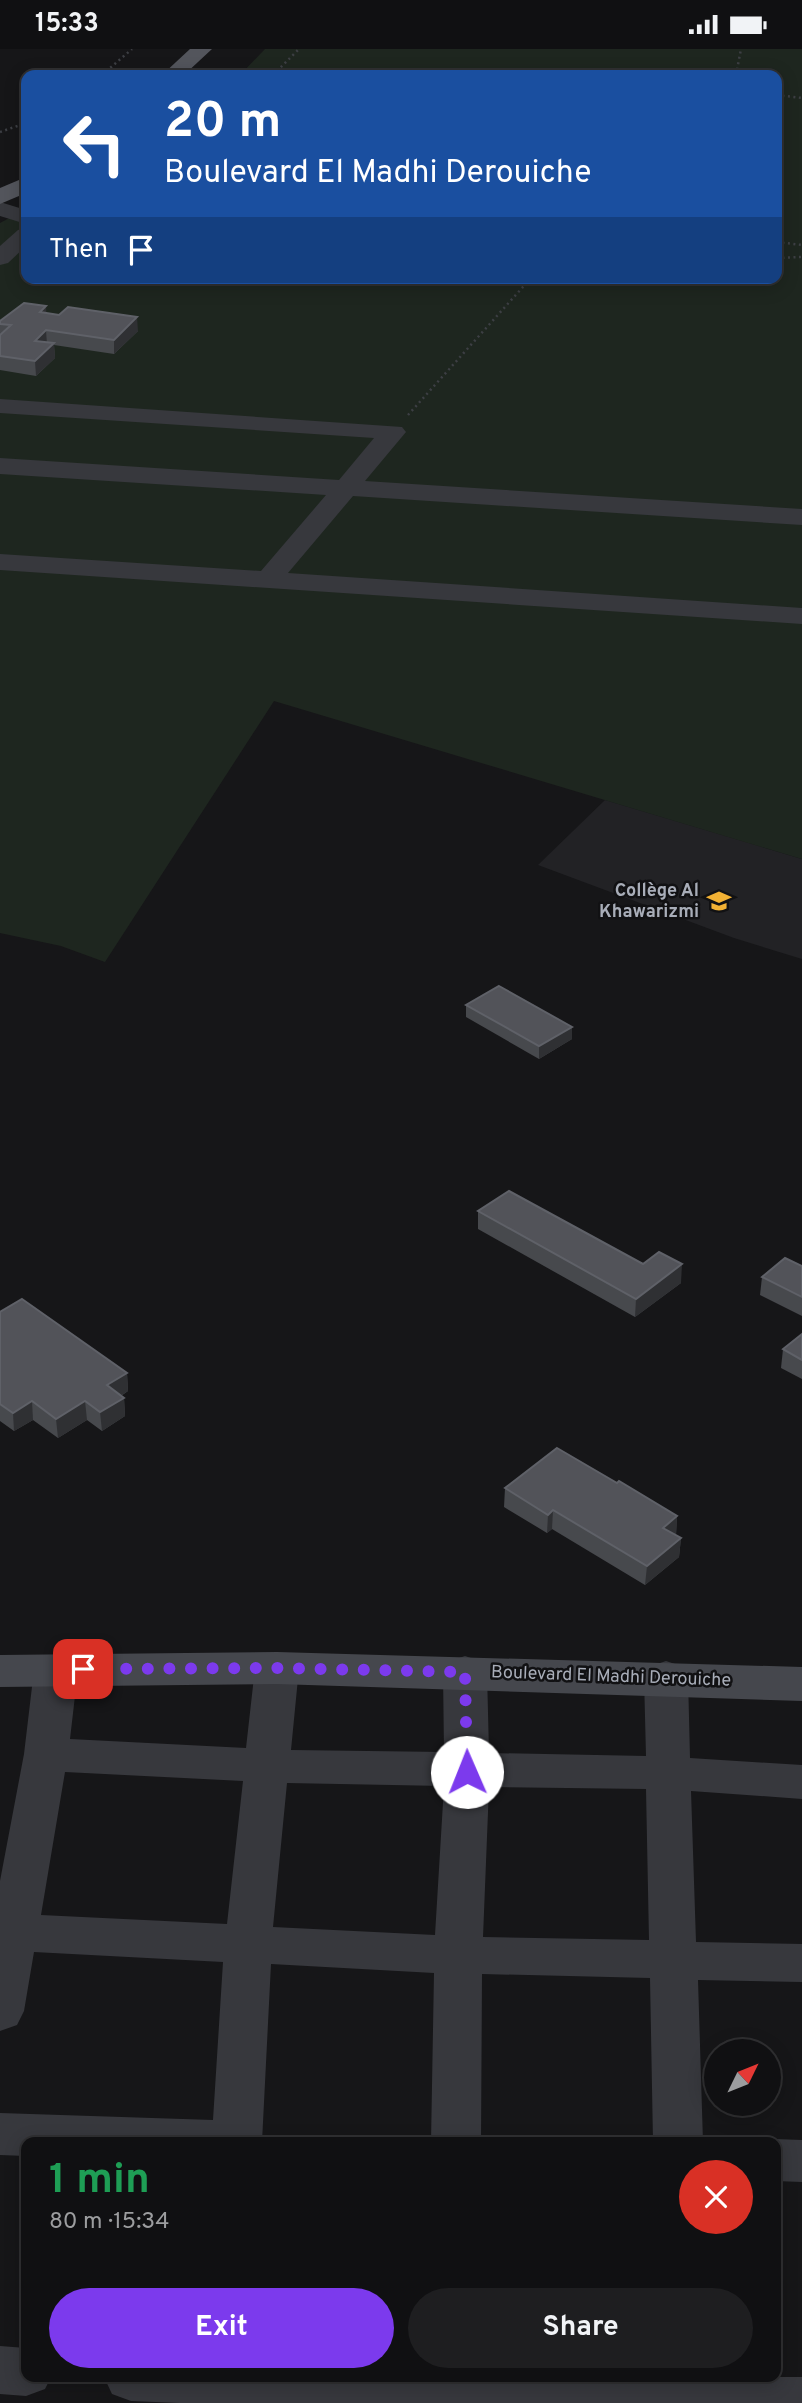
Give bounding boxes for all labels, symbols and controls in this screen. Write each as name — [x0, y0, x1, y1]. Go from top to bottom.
text: 15:33 — [35, 8, 99, 41]
text: 20 m — [164, 93, 281, 155]
icon: left — [49, 98, 140, 189]
text: Boulevard El Madhi Derouiche — [164, 154, 591, 194]
icon: arrive — [122, 231, 160, 269]
text: Then — [49, 234, 108, 267]
place label: Collège Al Khawarizmi — [599, 880, 699, 924]
school or university icon: Collège Al Khawarizmi — [705, 887, 733, 915]
pin — [53, 1639, 113, 1699]
icon: arrive — [64, 1650, 102, 1688]
street label: Boulevard El Madhi Derouiche — [490, 1661, 732, 1693]
position arrow — [430, 1735, 504, 1809]
north arrow — [704, 2039, 780, 2116]
map controls — [704, 2039, 781, 2116]
text: 1 min — [49, 2155, 150, 2208]
button: close — [679, 2160, 753, 2234]
text: 80 m · 15:34 — [49, 2208, 169, 2237]
button: Exit — [49, 2288, 394, 2368]
button: Share — [408, 2288, 753, 2368]

